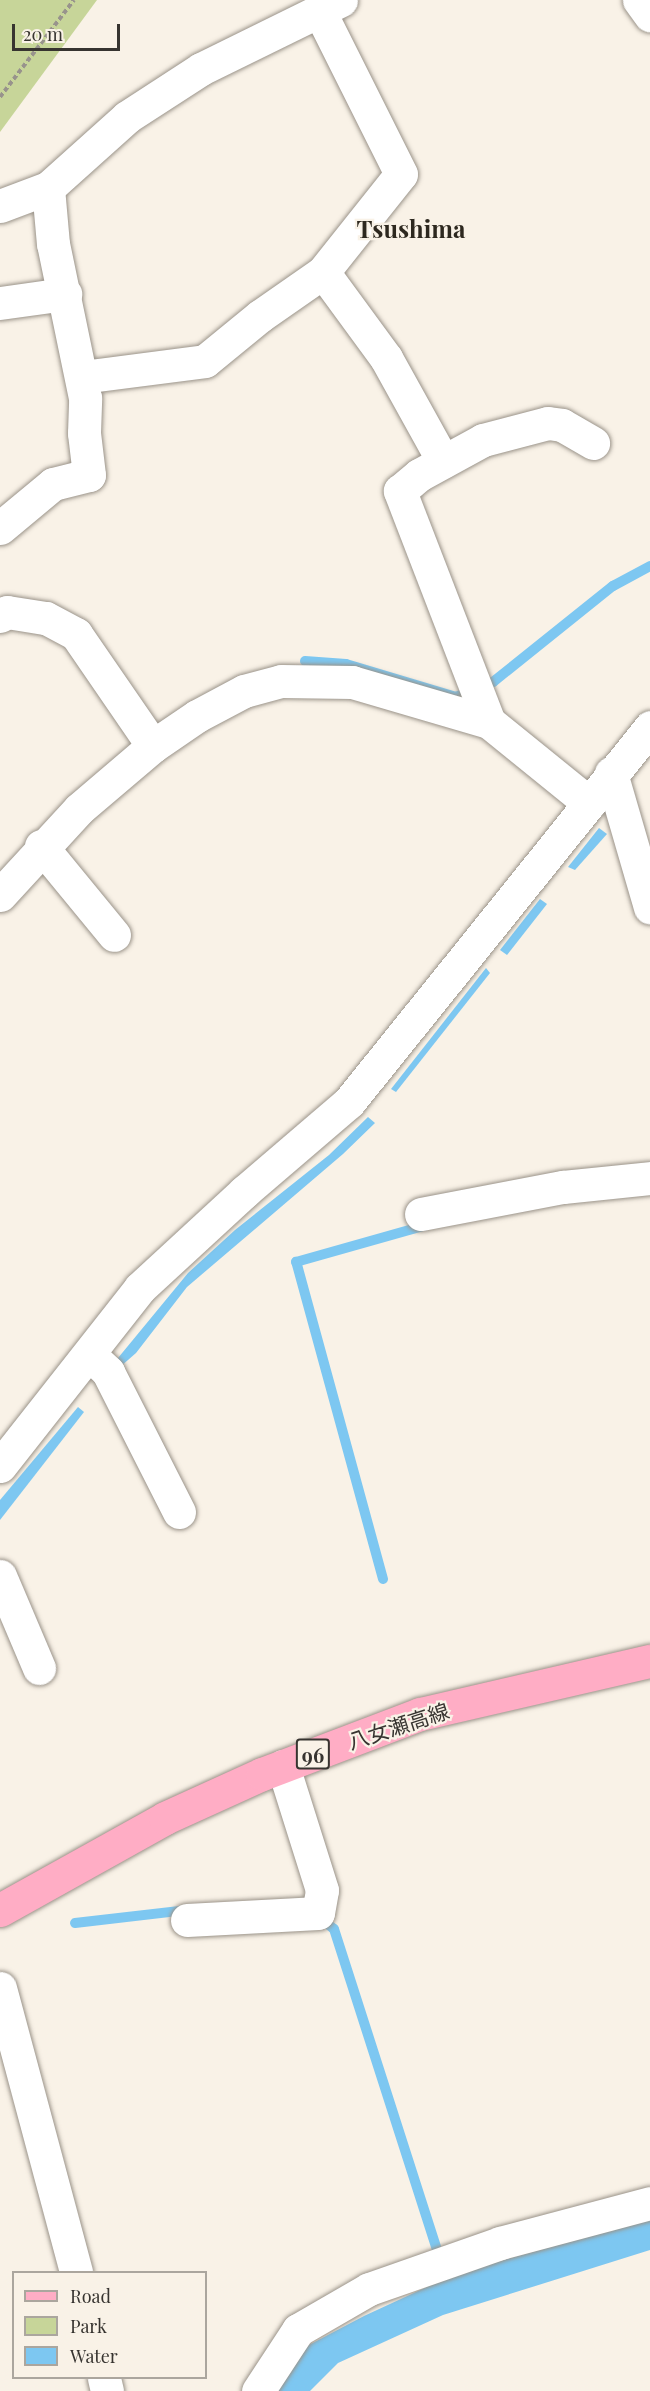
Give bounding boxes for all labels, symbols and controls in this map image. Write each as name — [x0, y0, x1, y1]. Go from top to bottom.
scale bar — [15, 12, 123, 50]
text: 20 m — [23, 22, 63, 46]
district label: Tsushima — [357, 215, 465, 243]
street label: 八女瀬高線 — [344, 1697, 452, 1753]
road number: 96 — [295, 1737, 331, 1771]
legend — [12, 2271, 207, 2379]
text: Road — [70, 2284, 111, 2308]
text: Park — [70, 2314, 107, 2338]
text: Water — [70, 2344, 118, 2368]

